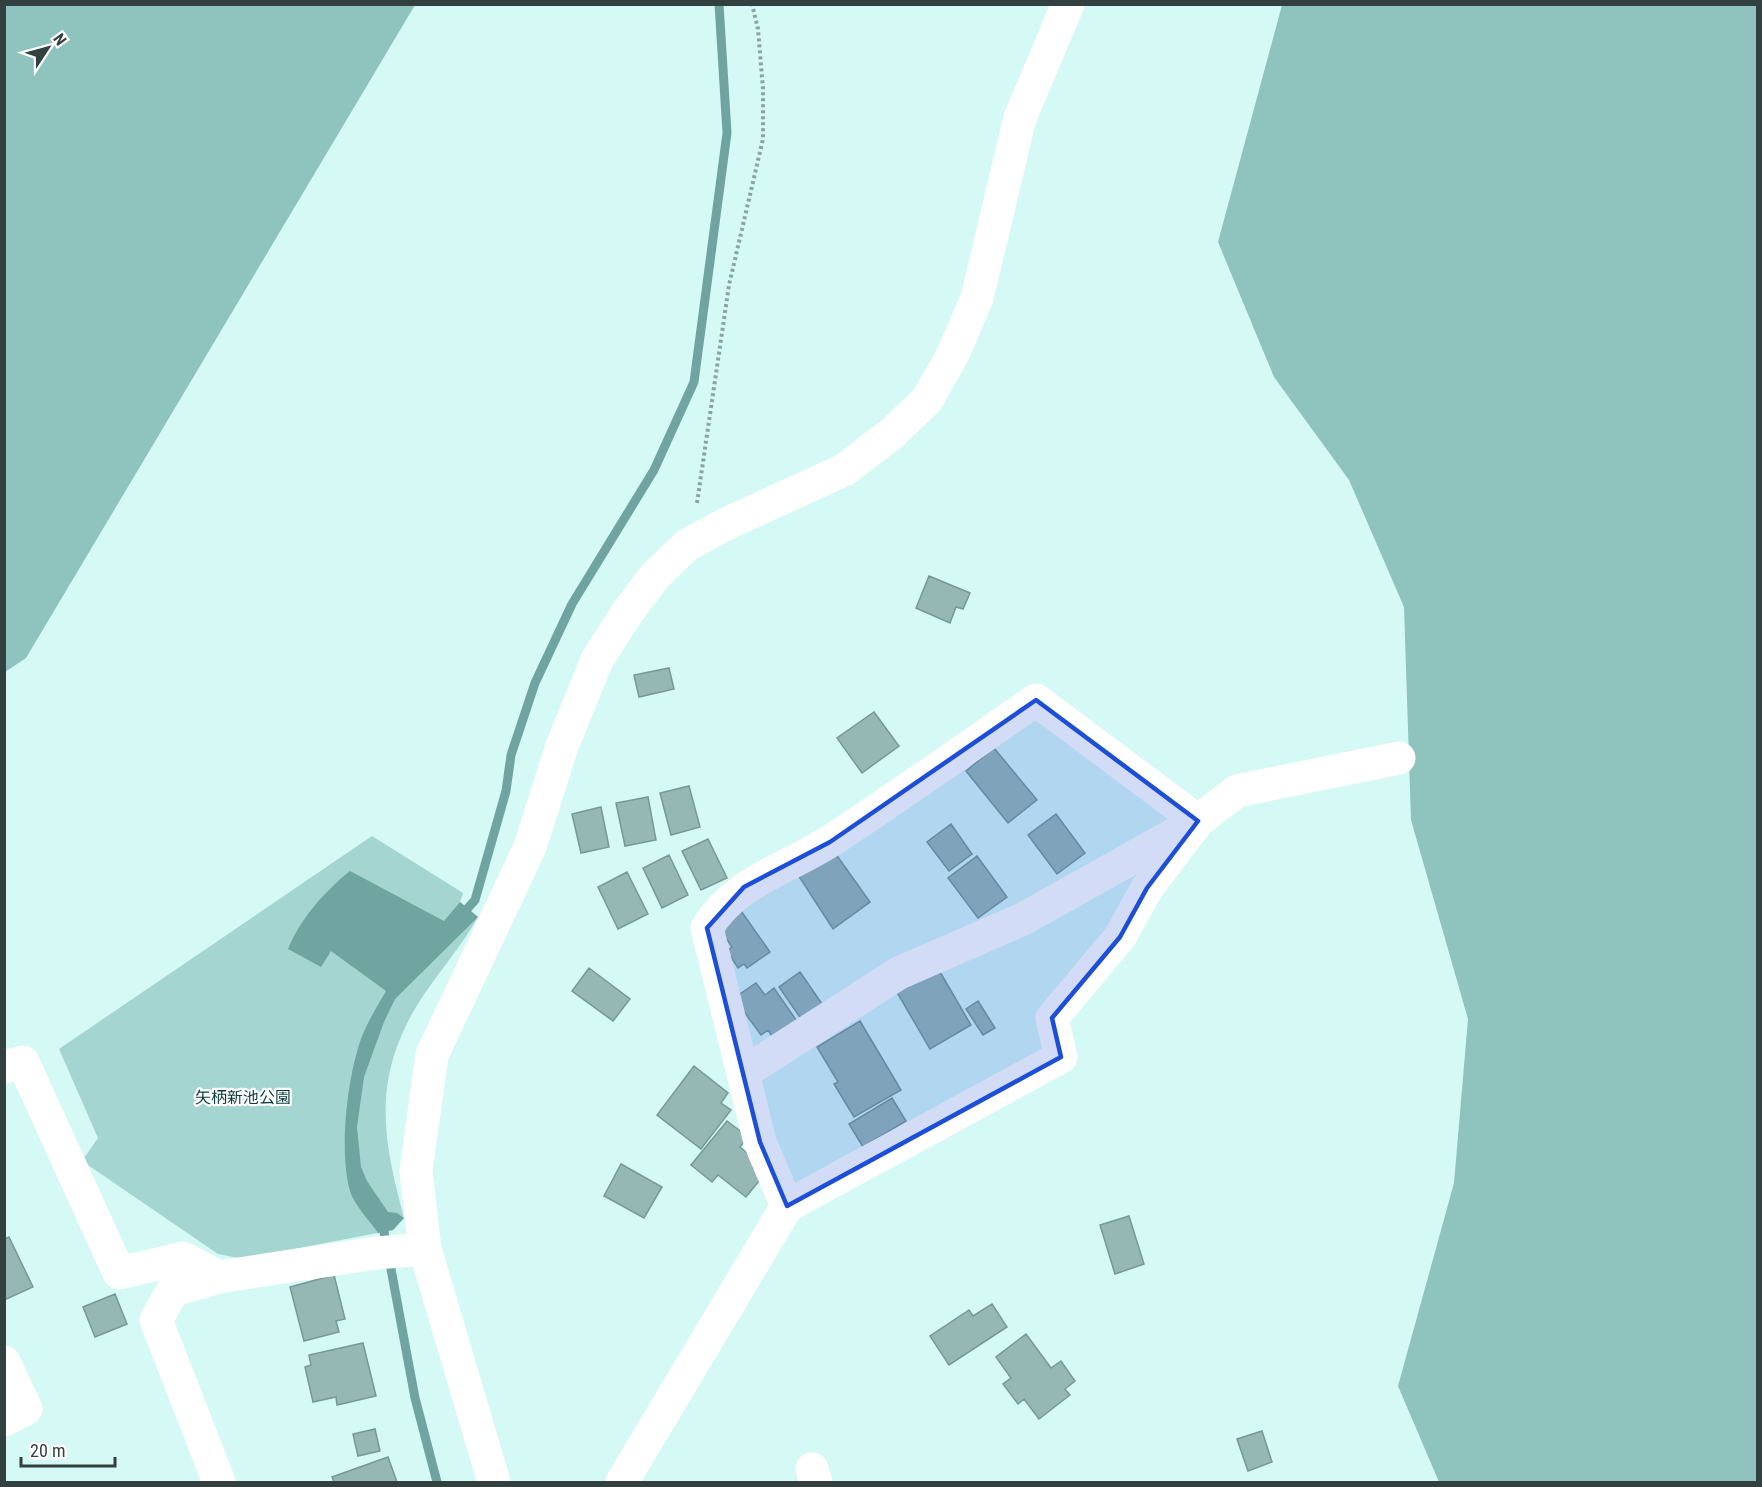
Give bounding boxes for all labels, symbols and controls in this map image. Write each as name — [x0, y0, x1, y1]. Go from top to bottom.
north arrow — [18, 18, 78, 78]
text: N — [49, 30, 70, 49]
park label: 矢柄新池公園 — [195, 1088, 291, 1107]
scale bar — [21, 1430, 116, 1468]
text: 20 m — [30, 1440, 65, 1461]

